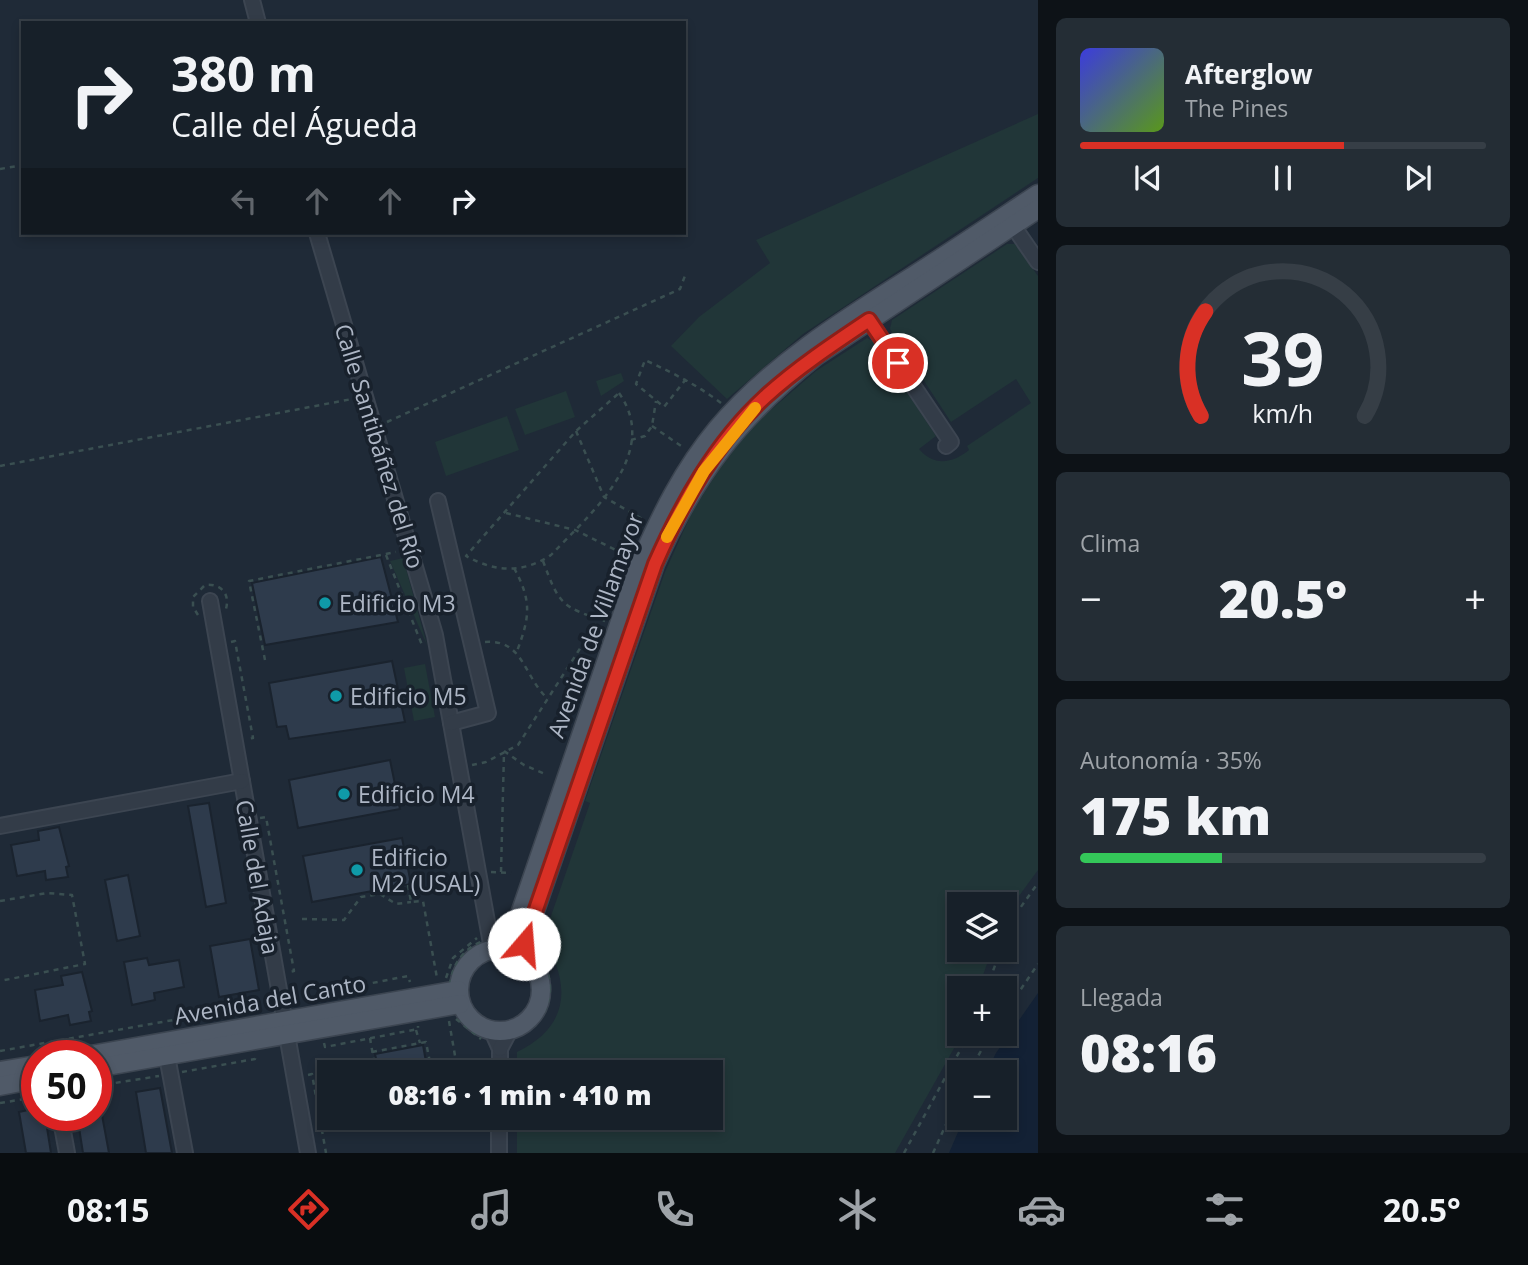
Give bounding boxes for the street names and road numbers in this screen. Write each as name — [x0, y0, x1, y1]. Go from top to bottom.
street label: Calle Santibáñez del Río — [327, 320, 433, 572]
street label: Avenida de Villamayor — [539, 507, 651, 742]
street label: Calle del Adaja — [229, 797, 287, 957]
street label: Avenida del Canto — [172, 966, 368, 1032]

